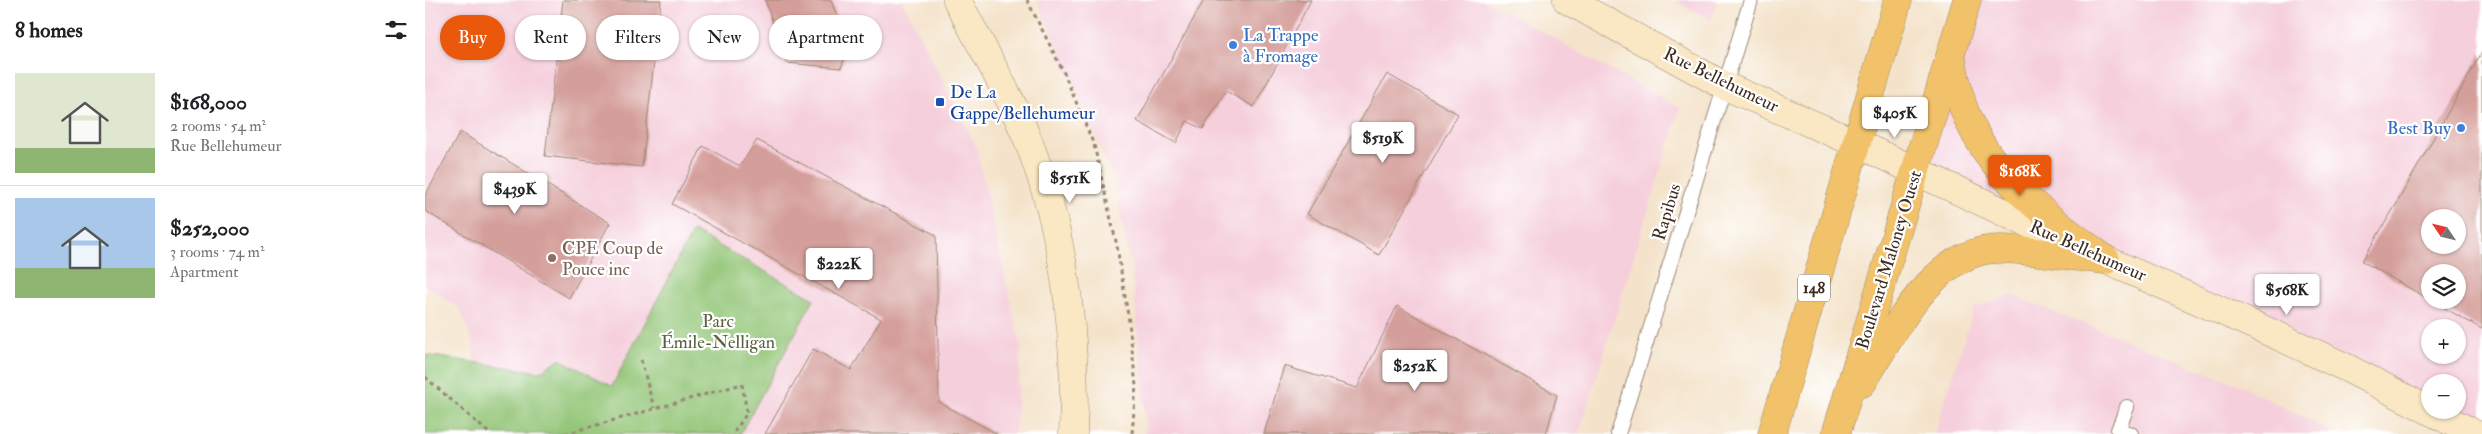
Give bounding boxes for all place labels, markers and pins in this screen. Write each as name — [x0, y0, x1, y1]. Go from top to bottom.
place label: La Trappe à Fromage — [1243, 24, 1319, 68]
marker: La Trappe à Fromage — [1227, 39, 1239, 51]
place label: De La Gappe/Bellehumeur — [950, 81, 1095, 125]
marker: De La Gappe/Bellehumeur — [934, 96, 946, 108]
pin: $405K — [1860, 96, 1930, 139]
place label: Best Buy — [2387, 117, 2452, 140]
pin: $519K — [1348, 121, 1418, 164]
marker: Best Buy — [2455, 122, 2467, 134]
pin: $168K — [1985, 154, 2055, 197]
pin: $551K — [1035, 162, 1105, 204]
pin: $439K — [480, 172, 550, 215]
place label: CPE Coup de Pouce inc — [562, 237, 663, 281]
pin: $222K — [804, 248, 874, 290]
marker: CPE Coup de Pouce inc — [546, 252, 558, 264]
pin: $568K — [2252, 274, 2322, 316]
pin: $252K — [1380, 350, 1450, 392]

